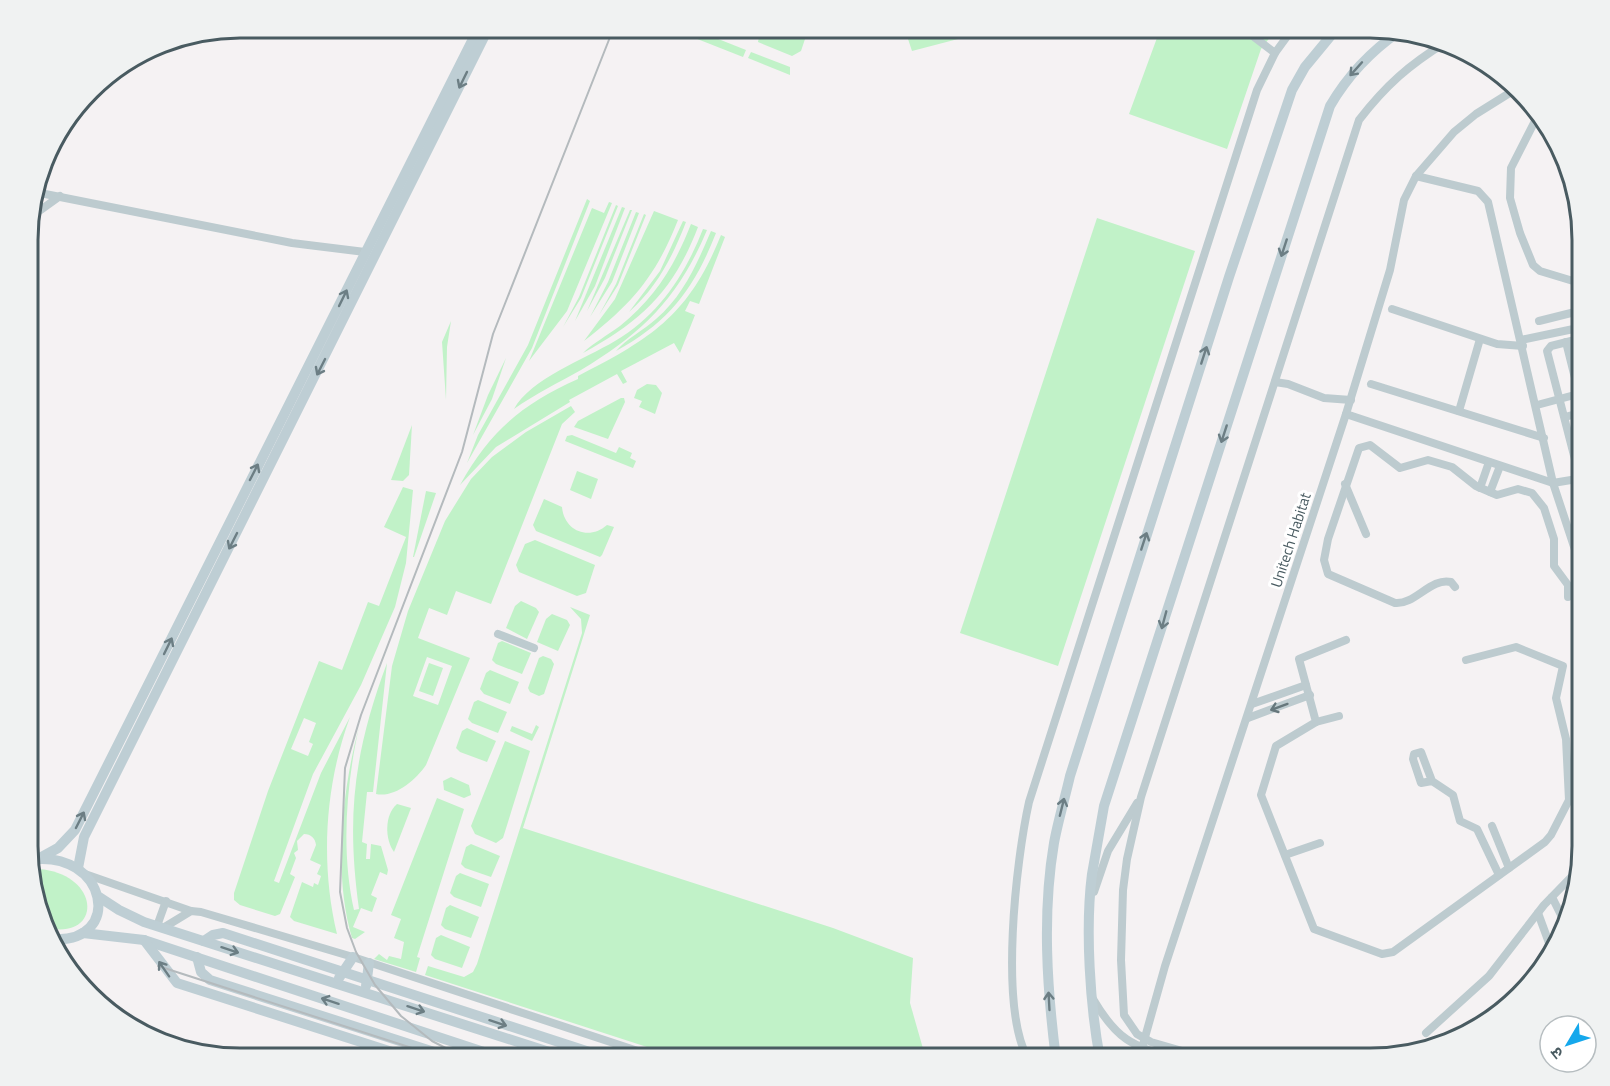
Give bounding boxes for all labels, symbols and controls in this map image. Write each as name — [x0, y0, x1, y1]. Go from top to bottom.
one-way arrow — [1349, 61, 1363, 76]
one-way arrow — [457, 70, 469, 88]
one-way arrow — [1278, 238, 1289, 257]
one-way arrow — [337, 289, 349, 307]
one-way arrow — [1199, 346, 1210, 365]
one-way arrow — [314, 358, 326, 376]
one-way arrow — [1217, 424, 1228, 443]
one-way arrow — [249, 463, 261, 481]
street label: Unitech Habitat — [1264, 489, 1317, 590]
one-way arrow — [226, 532, 238, 550]
one-way arrow — [1140, 532, 1151, 551]
one-way arrow — [1158, 610, 1169, 629]
one-way arrow — [163, 638, 174, 656]
one-way arrow — [1270, 702, 1288, 713]
one-way arrow — [1057, 798, 1069, 817]
one-way arrow — [75, 812, 86, 830]
one-way arrow — [220, 945, 239, 956]
one-way arrow — [158, 961, 170, 977]
one-way arrow — [1044, 991, 1055, 1011]
one-way arrow — [321, 995, 340, 1006]
one-way arrow — [406, 1004, 425, 1015]
north arrow — [1538, 1014, 1598, 1074]
one-way arrow — [488, 1018, 507, 1029]
text: उ — [1544, 1042, 1569, 1065]

